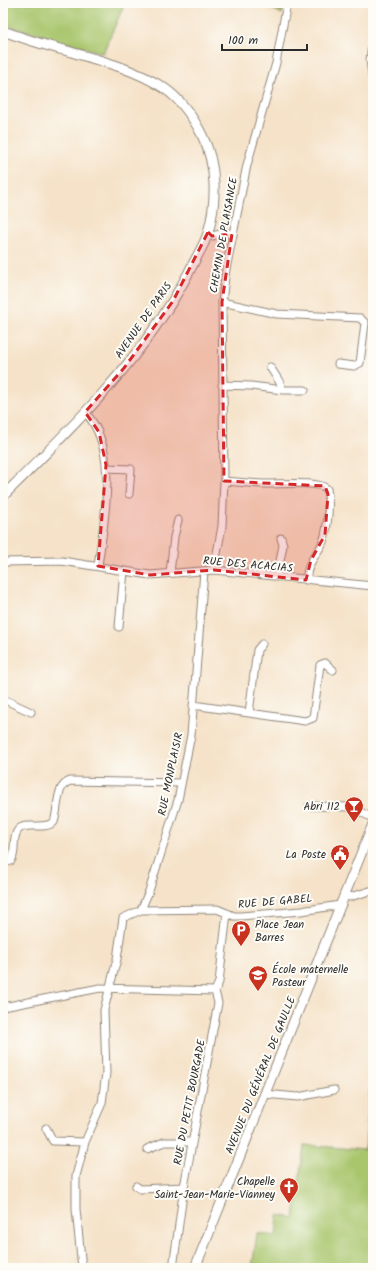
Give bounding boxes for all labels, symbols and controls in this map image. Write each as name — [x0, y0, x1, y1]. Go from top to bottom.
scale bar — [222, 26, 307, 52]
text: 100 m — [228, 31, 259, 50]
street label: CHEMIN DE PLAISANCE — [205, 175, 243, 295]
street label: AVENUE DE PARIS — [111, 278, 177, 363]
street label: RUE DES ACACIAS — [202, 552, 294, 578]
street label: RUE MONPLAISIR — [153, 730, 189, 817]
bar icon: Abri 112 — [343, 795, 365, 823]
place label: Abri 112 — [304, 798, 340, 816]
public building icon: La Poste — [329, 843, 351, 871]
place label: La Poste — [286, 846, 326, 864]
street label: RUE DE GABEL — [237, 890, 313, 914]
place label: Place Jean Barres — [255, 916, 304, 947]
parking icon: Place Jean Barres — [230, 919, 252, 947]
place label: École maternelle Pasteur — [272, 961, 348, 992]
school or university icon: École maternelle Pasteur — [247, 964, 269, 992]
street label: AVENUE DU GÉNÉRAL DE GAULLE — [221, 993, 301, 1157]
street label: RUE DU PETIT BOURGADE — [169, 1037, 211, 1167]
place label: Chapelle Saint-Jean-Marie-Vianney — [154, 1173, 276, 1204]
church icon: Chapelle Saint-Jean-Marie-Vianney — [278, 1176, 300, 1204]

